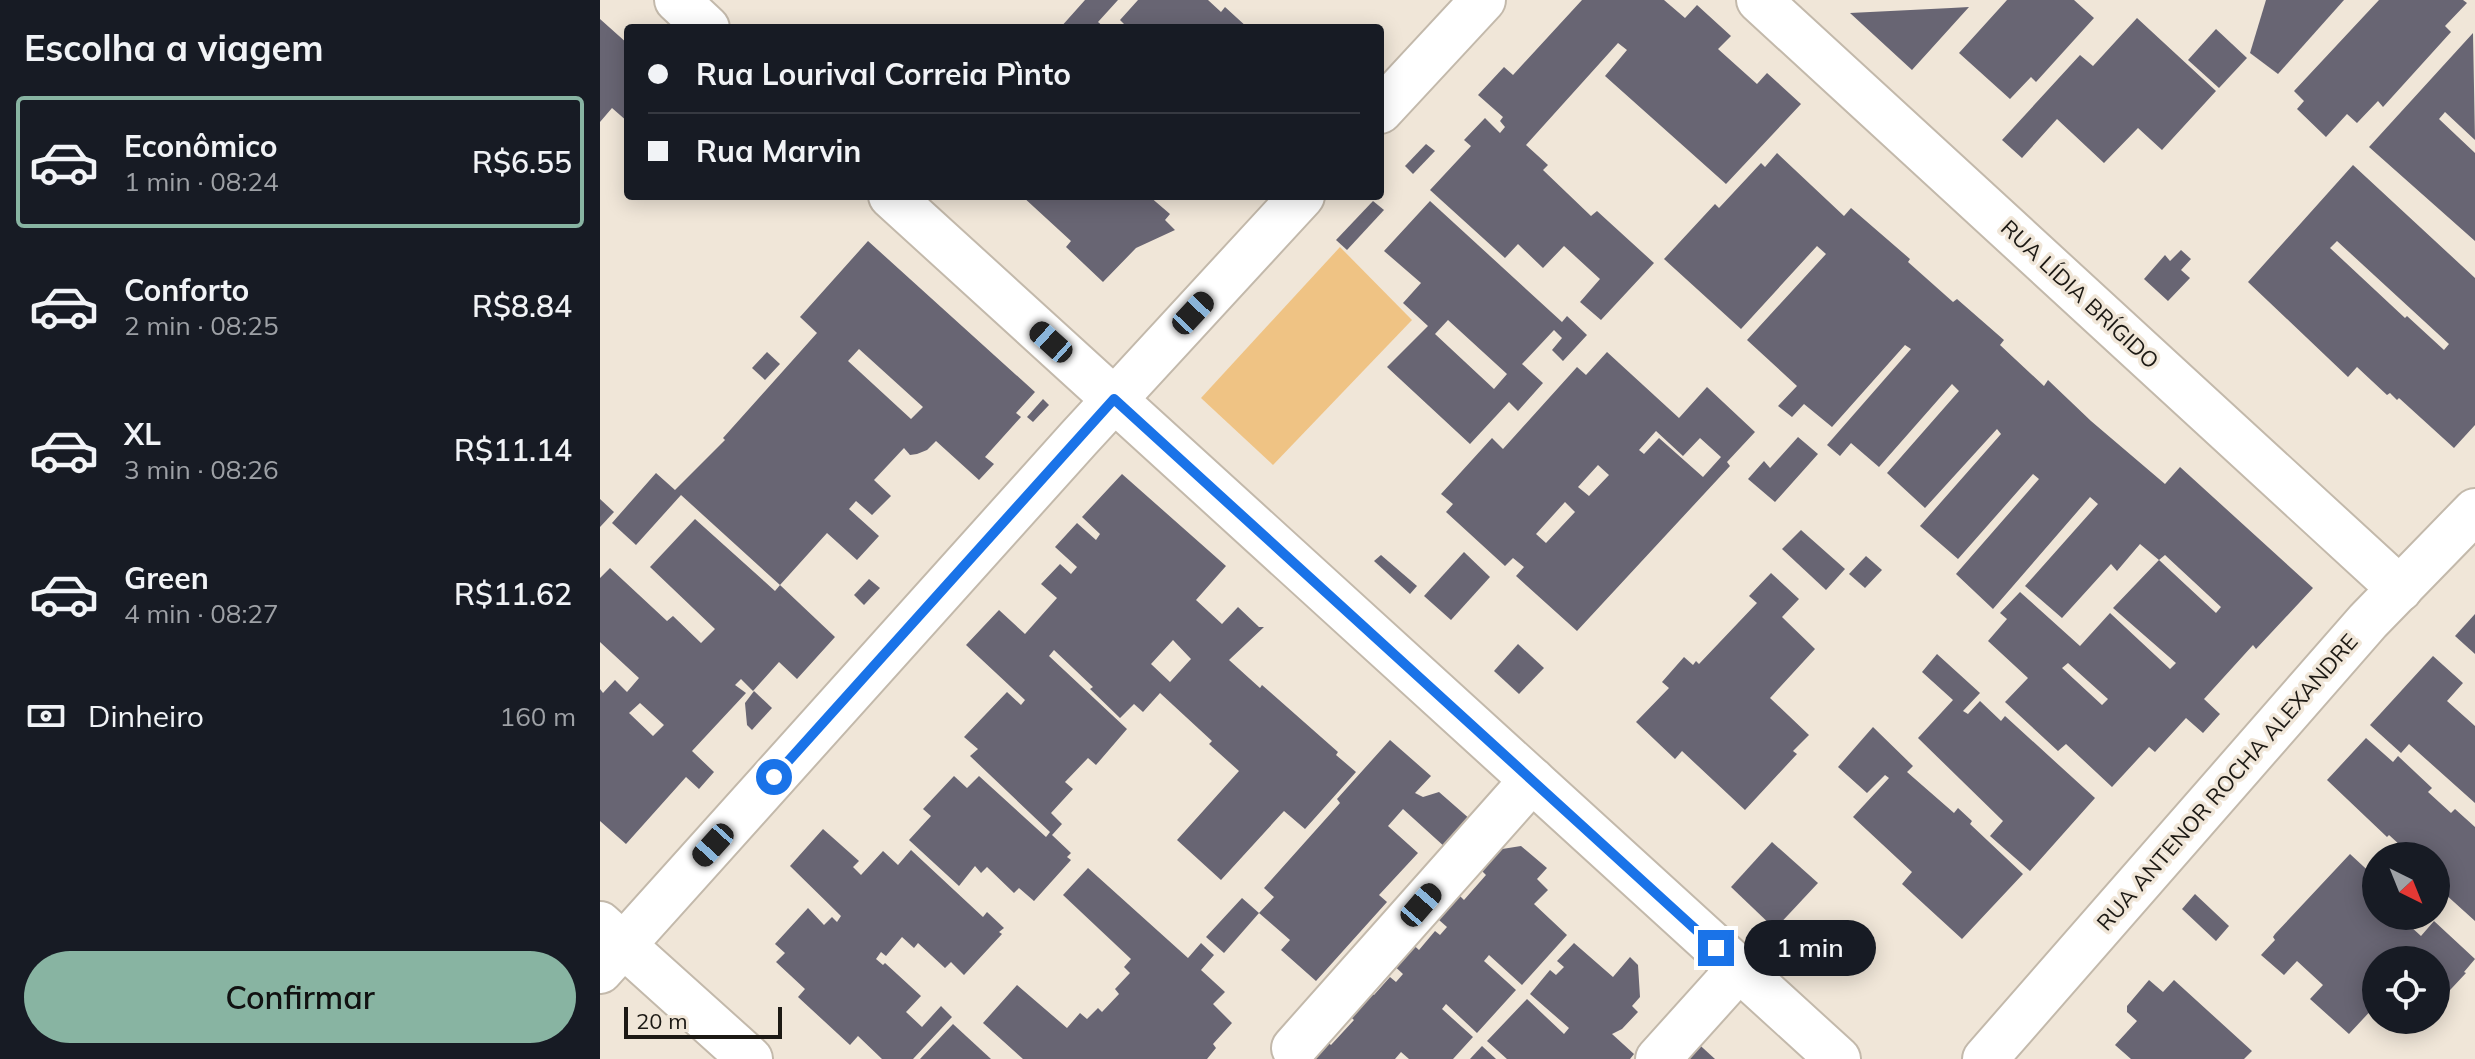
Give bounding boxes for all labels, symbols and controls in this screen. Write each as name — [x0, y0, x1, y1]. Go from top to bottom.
text: Escolha a viagem — [24, 25, 324, 70]
text: Rua Lourival Correia Pìnto — [696, 55, 1071, 93]
icon: car — [28, 126, 100, 198]
text: Econômico — [124, 127, 278, 165]
text: Rua Marvin — [696, 132, 861, 170]
text: R$6.55 — [472, 143, 572, 181]
text: 1 min · 08:24 — [124, 165, 279, 198]
street label: RUA LÍDIA BRÍGIDO — [1995, 214, 2165, 374]
icon: car — [28, 270, 100, 342]
text: Conforto — [124, 271, 249, 309]
text: R$8.84 — [472, 287, 572, 325]
car — [1168, 287, 1218, 339]
text: 2 min · 08:25 — [124, 309, 279, 342]
car — [1025, 317, 1077, 367]
icon: car — [28, 414, 100, 486]
text: XL — [124, 415, 161, 453]
text: R$11.14 — [454, 431, 572, 469]
text: 3 min · 08:26 — [124, 453, 279, 486]
icon: car — [28, 558, 100, 630]
text: Green — [124, 559, 209, 597]
text: R$11.62 — [454, 575, 572, 613]
text: 4 min · 08:27 — [124, 597, 279, 630]
street label: RUA ANTENOR ROCHA ALEXANDRE — [2090, 628, 2364, 936]
icon: cash — [24, 694, 68, 738]
text: Dinheiro — [88, 697, 204, 735]
text: 160 m — [500, 700, 576, 733]
route start — [756, 759, 792, 795]
car — [688, 819, 738, 871]
north arrow — [2362, 842, 2450, 930]
map controls — [2362, 842, 2450, 1034]
car — [1396, 879, 1446, 931]
callout: 1 min — [1744, 920, 1876, 976]
route end — [1698, 930, 1734, 966]
text: 1 min — [1776, 931, 1844, 964]
button: locate — [2362, 946, 2450, 1034]
button: Confirmar — [24, 951, 576, 1043]
scale bar — [624, 1003, 782, 1039]
text: 20 m — [636, 1007, 687, 1035]

